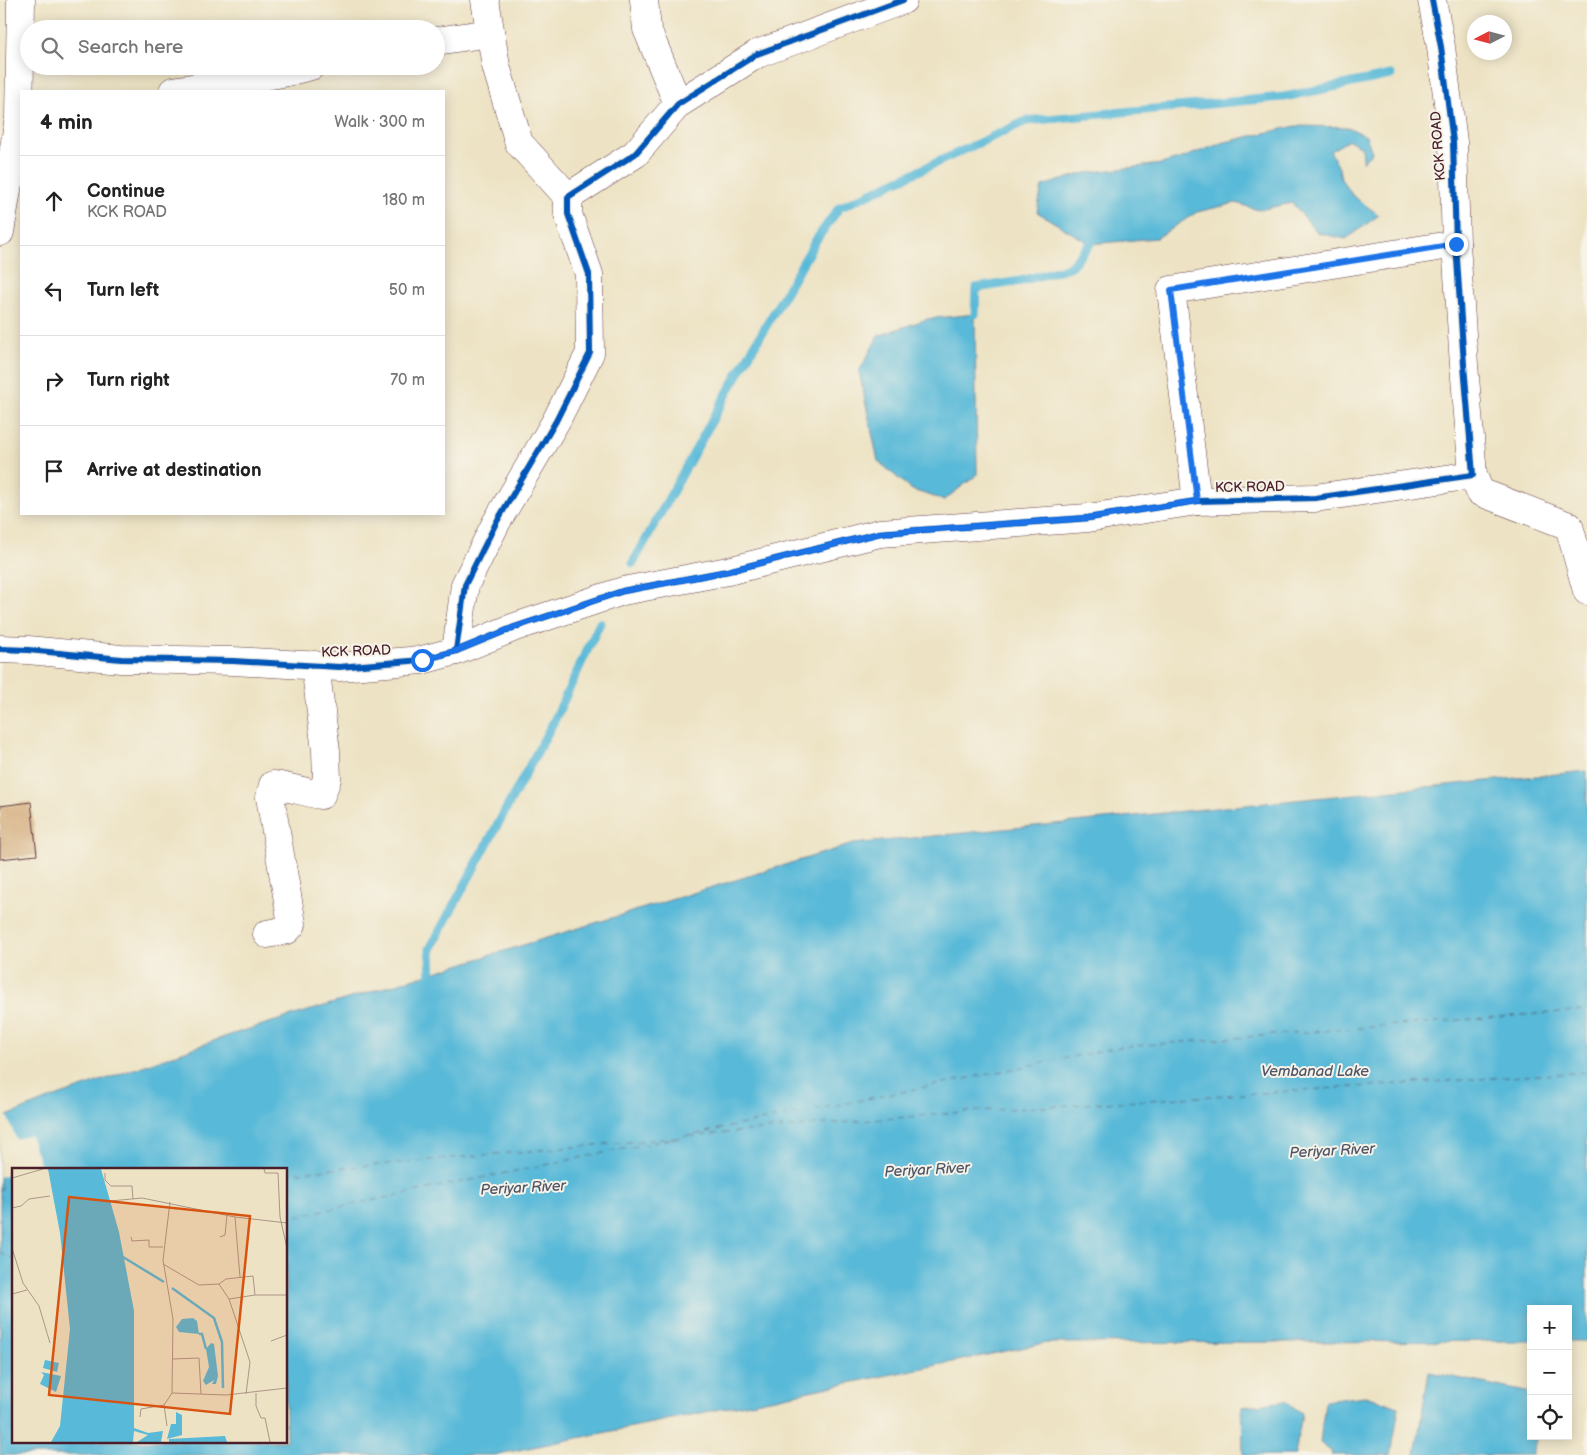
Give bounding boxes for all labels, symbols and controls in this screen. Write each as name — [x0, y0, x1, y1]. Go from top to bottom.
north arrow — [1467, 15, 1512, 60]
search box — [20, 20, 445, 75]
icon: search — [38, 34, 66, 62]
text: Search here — [78, 36, 183, 59]
text: 4 min — [40, 110, 93, 135]
street label: KCK ROAD — [1427, 111, 1449, 181]
text: Walk · 300 m — [334, 113, 425, 132]
text: Continue — [87, 180, 165, 203]
icon: ahead — [40, 187, 68, 215]
text: 180 m — [383, 191, 425, 210]
text: KCK ROAD — [87, 203, 167, 222]
route end — [1445, 233, 1468, 256]
icon: left — [40, 277, 68, 305]
text: Turn left — [87, 279, 159, 302]
text: 50 m — [389, 281, 425, 300]
icon: right — [40, 367, 68, 395]
text: Turn right — [87, 369, 170, 392]
text: 70 m — [390, 371, 425, 390]
icon: arrive — [40, 457, 68, 485]
text: Arrive at destination — [87, 459, 262, 482]
street label: KCK ROAD — [1215, 478, 1285, 496]
street label: KCK ROAD — [321, 641, 391, 661]
route start — [411, 649, 434, 672]
water label: Vembanad Lake — [1261, 1062, 1369, 1081]
water label: Periyar River — [1289, 1139, 1377, 1163]
water label: Periyar River — [884, 1158, 972, 1182]
inset map — [12, 1168, 288, 1442]
water label: Periyar River — [480, 1176, 568, 1200]
map controls — [1527, 1305, 1572, 1440]
button: + — [1527, 1305, 1572, 1350]
button: − — [1527, 1350, 1572, 1395]
button: locate — [1527, 1395, 1572, 1440]

